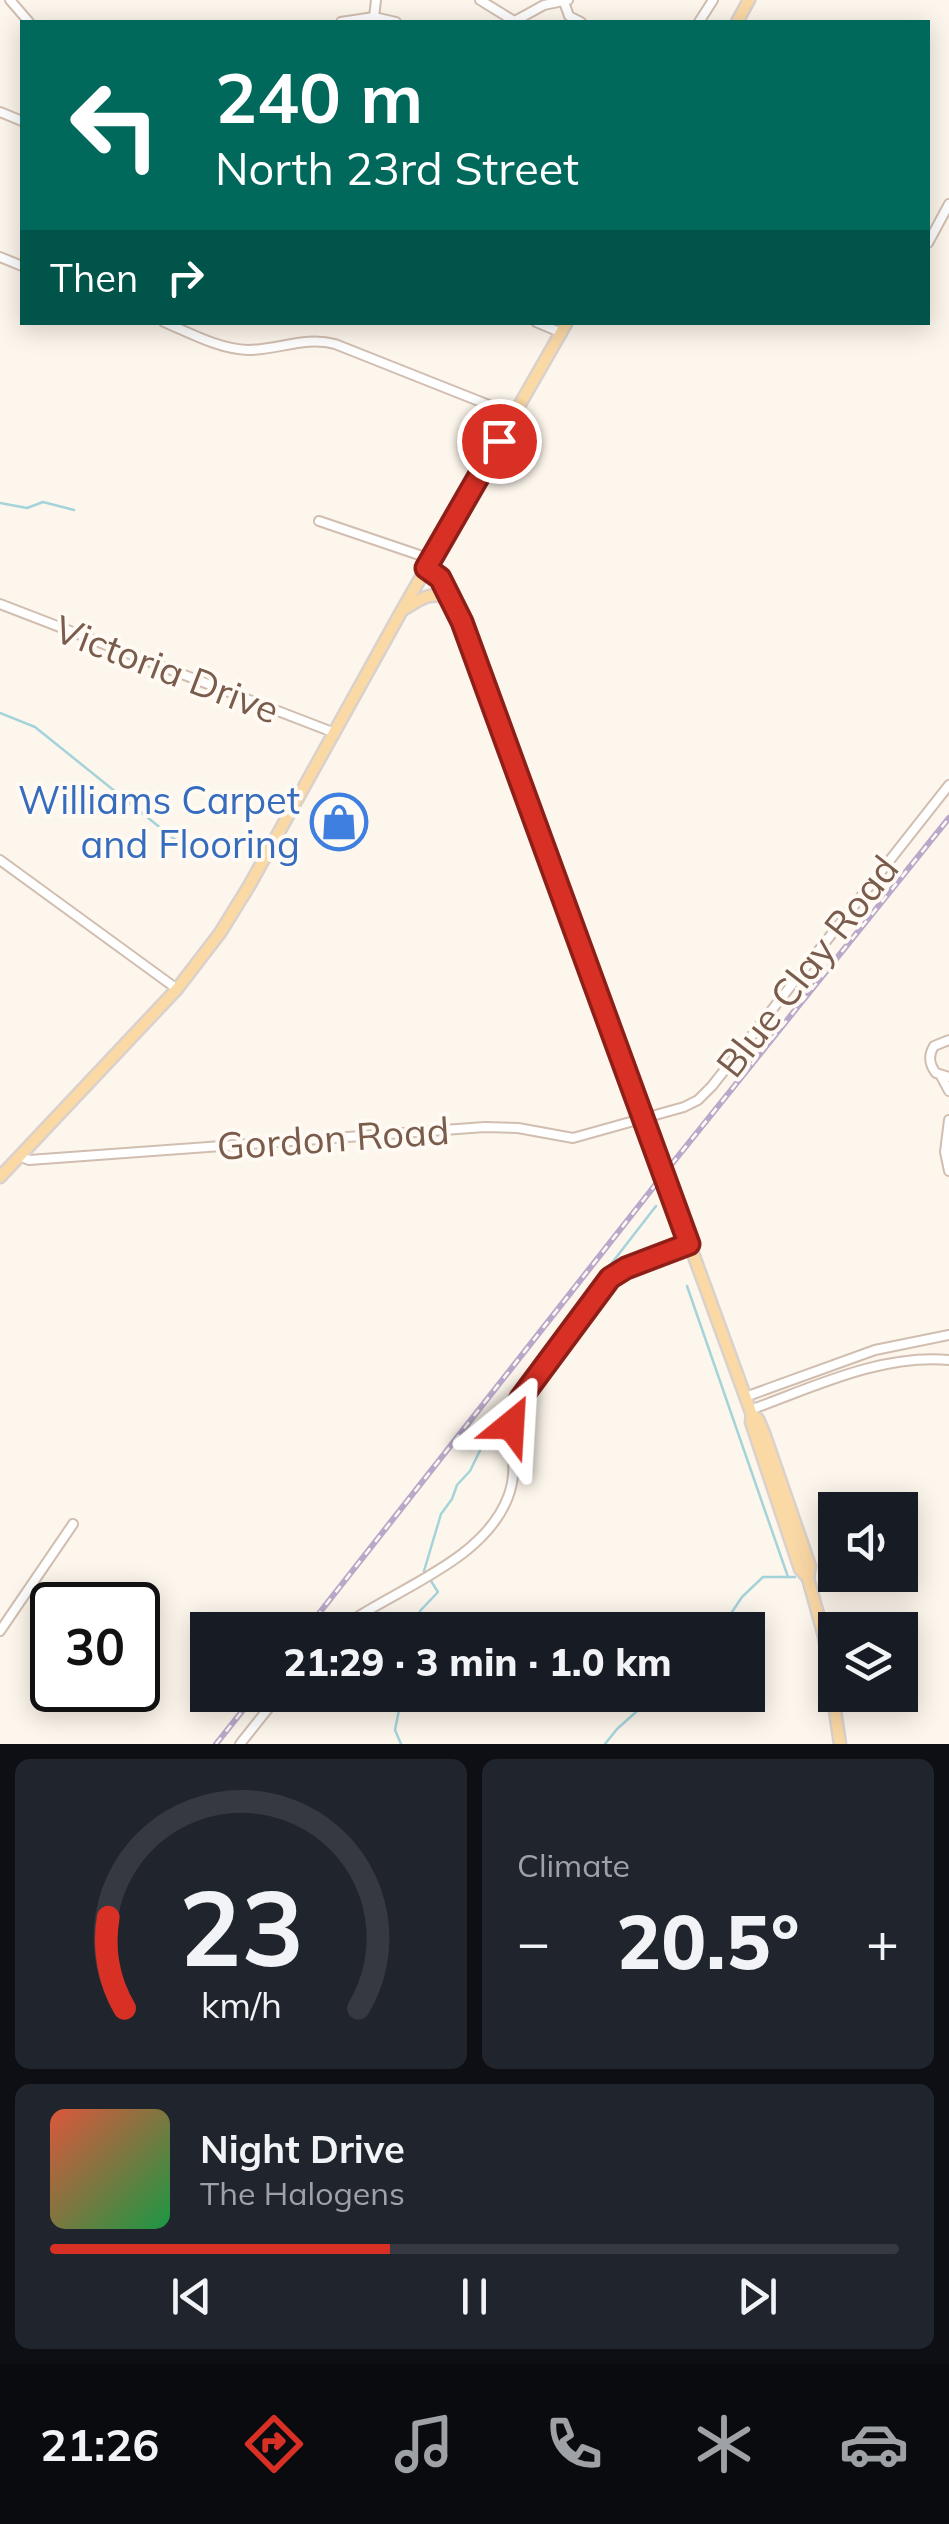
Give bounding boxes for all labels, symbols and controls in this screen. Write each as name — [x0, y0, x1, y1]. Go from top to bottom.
text: 240 m — [215, 53, 423, 141]
icon: left — [50, 60, 180, 190]
text: North 23rd Street — [215, 140, 579, 196]
icon: right — [158, 250, 213, 305]
text: Then — [50, 254, 138, 302]
pin — [457, 399, 542, 484]
icon: arrive — [472, 414, 527, 469]
street label: Victoria Drive — [48, 604, 286, 734]
place label: Williams Carpet and Flooring — [18, 776, 300, 868]
shop icon: Williams Carpet and Flooring — [309, 792, 369, 852]
street label: Blue Clay Road — [705, 846, 909, 1086]
street label: Gordon Road — [215, 1106, 451, 1170]
position arrow — [459, 1373, 563, 1477]
map controls — [818, 1492, 918, 1712]
button: sound — [818, 1492, 918, 1592]
speed limit sign: 30 — [30, 1582, 160, 1712]
button: layers — [818, 1612, 918, 1712]
text: 21:29 · 3 min · 1.0 km — [283, 1638, 672, 1686]
text: Climate — [517, 1845, 630, 1885]
text: 23 — [179, 1861, 303, 1992]
text: 20.5° — [616, 1894, 800, 1988]
text: − — [517, 1907, 550, 1976]
text: + — [866, 1907, 899, 1976]
text: km/h — [201, 1982, 281, 2027]
text: Night Drive — [200, 2125, 405, 2173]
text: The Halogens — [200, 2173, 405, 2213]
icon: previous — [164, 2269, 219, 2324]
icon: pause — [447, 2269, 502, 2324]
icon: next — [730, 2269, 785, 2324]
icon: directions — [239, 2409, 309, 2479]
icon: music — [389, 2409, 459, 2479]
icon: phone — [539, 2409, 609, 2479]
icon: climate — [689, 2409, 759, 2479]
icon: car — [839, 2409, 909, 2479]
text: 21:26 — [40, 2416, 159, 2472]

